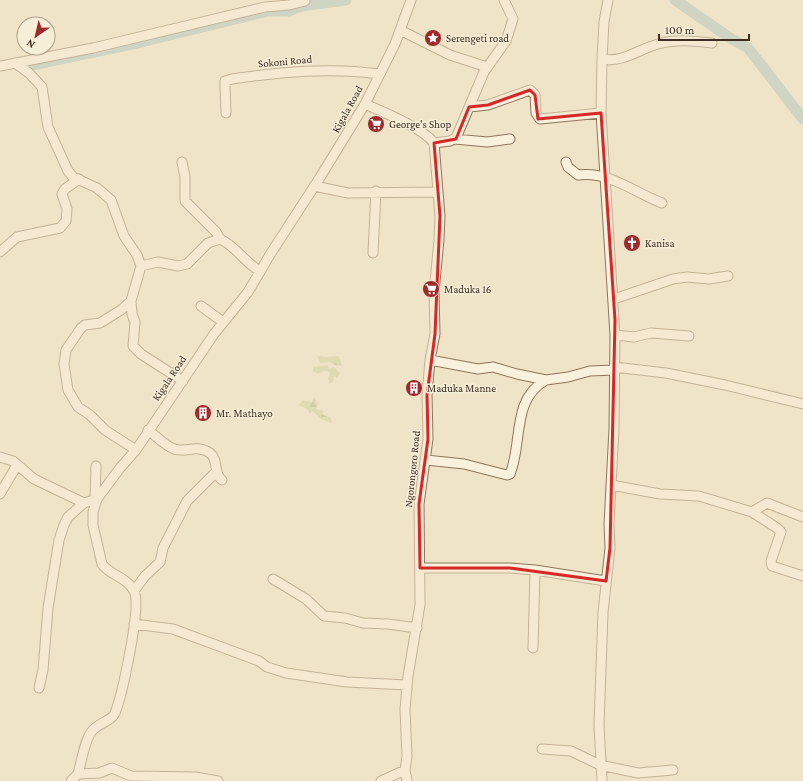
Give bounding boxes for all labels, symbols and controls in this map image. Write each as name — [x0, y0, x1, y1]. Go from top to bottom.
north arrow — [16, 16, 56, 56]
scale bar — [659, 16, 749, 42]
text: 100 m — [665, 23, 695, 37]
place icon: Serengeti road — [423, 28, 443, 48]
place label: Serengeti road — [446, 32, 509, 45]
text: N — [24, 37, 37, 51]
street label: Sokoni Road — [257, 53, 313, 69]
street label: Kigala Road — [329, 83, 366, 135]
supermarket icon: George's Shop — [366, 114, 386, 134]
place label: George's Shop — [389, 118, 451, 131]
church icon: Kanisa — [622, 233, 642, 253]
place label: Kanisa — [645, 237, 675, 249]
supermarket icon: Maduka 16 — [421, 279, 441, 299]
place label: Maduka 16 — [444, 283, 491, 295]
street label: Kigala Road — [150, 353, 189, 403]
building icon: Maduka Manne — [404, 378, 424, 398]
place label: Maduka Manne — [427, 382, 496, 394]
building icon: Mr. Mathayo — [193, 403, 213, 423]
place label: Mr. Mathayo — [216, 407, 273, 420]
street label: Ngorongoro Road — [402, 430, 423, 508]

